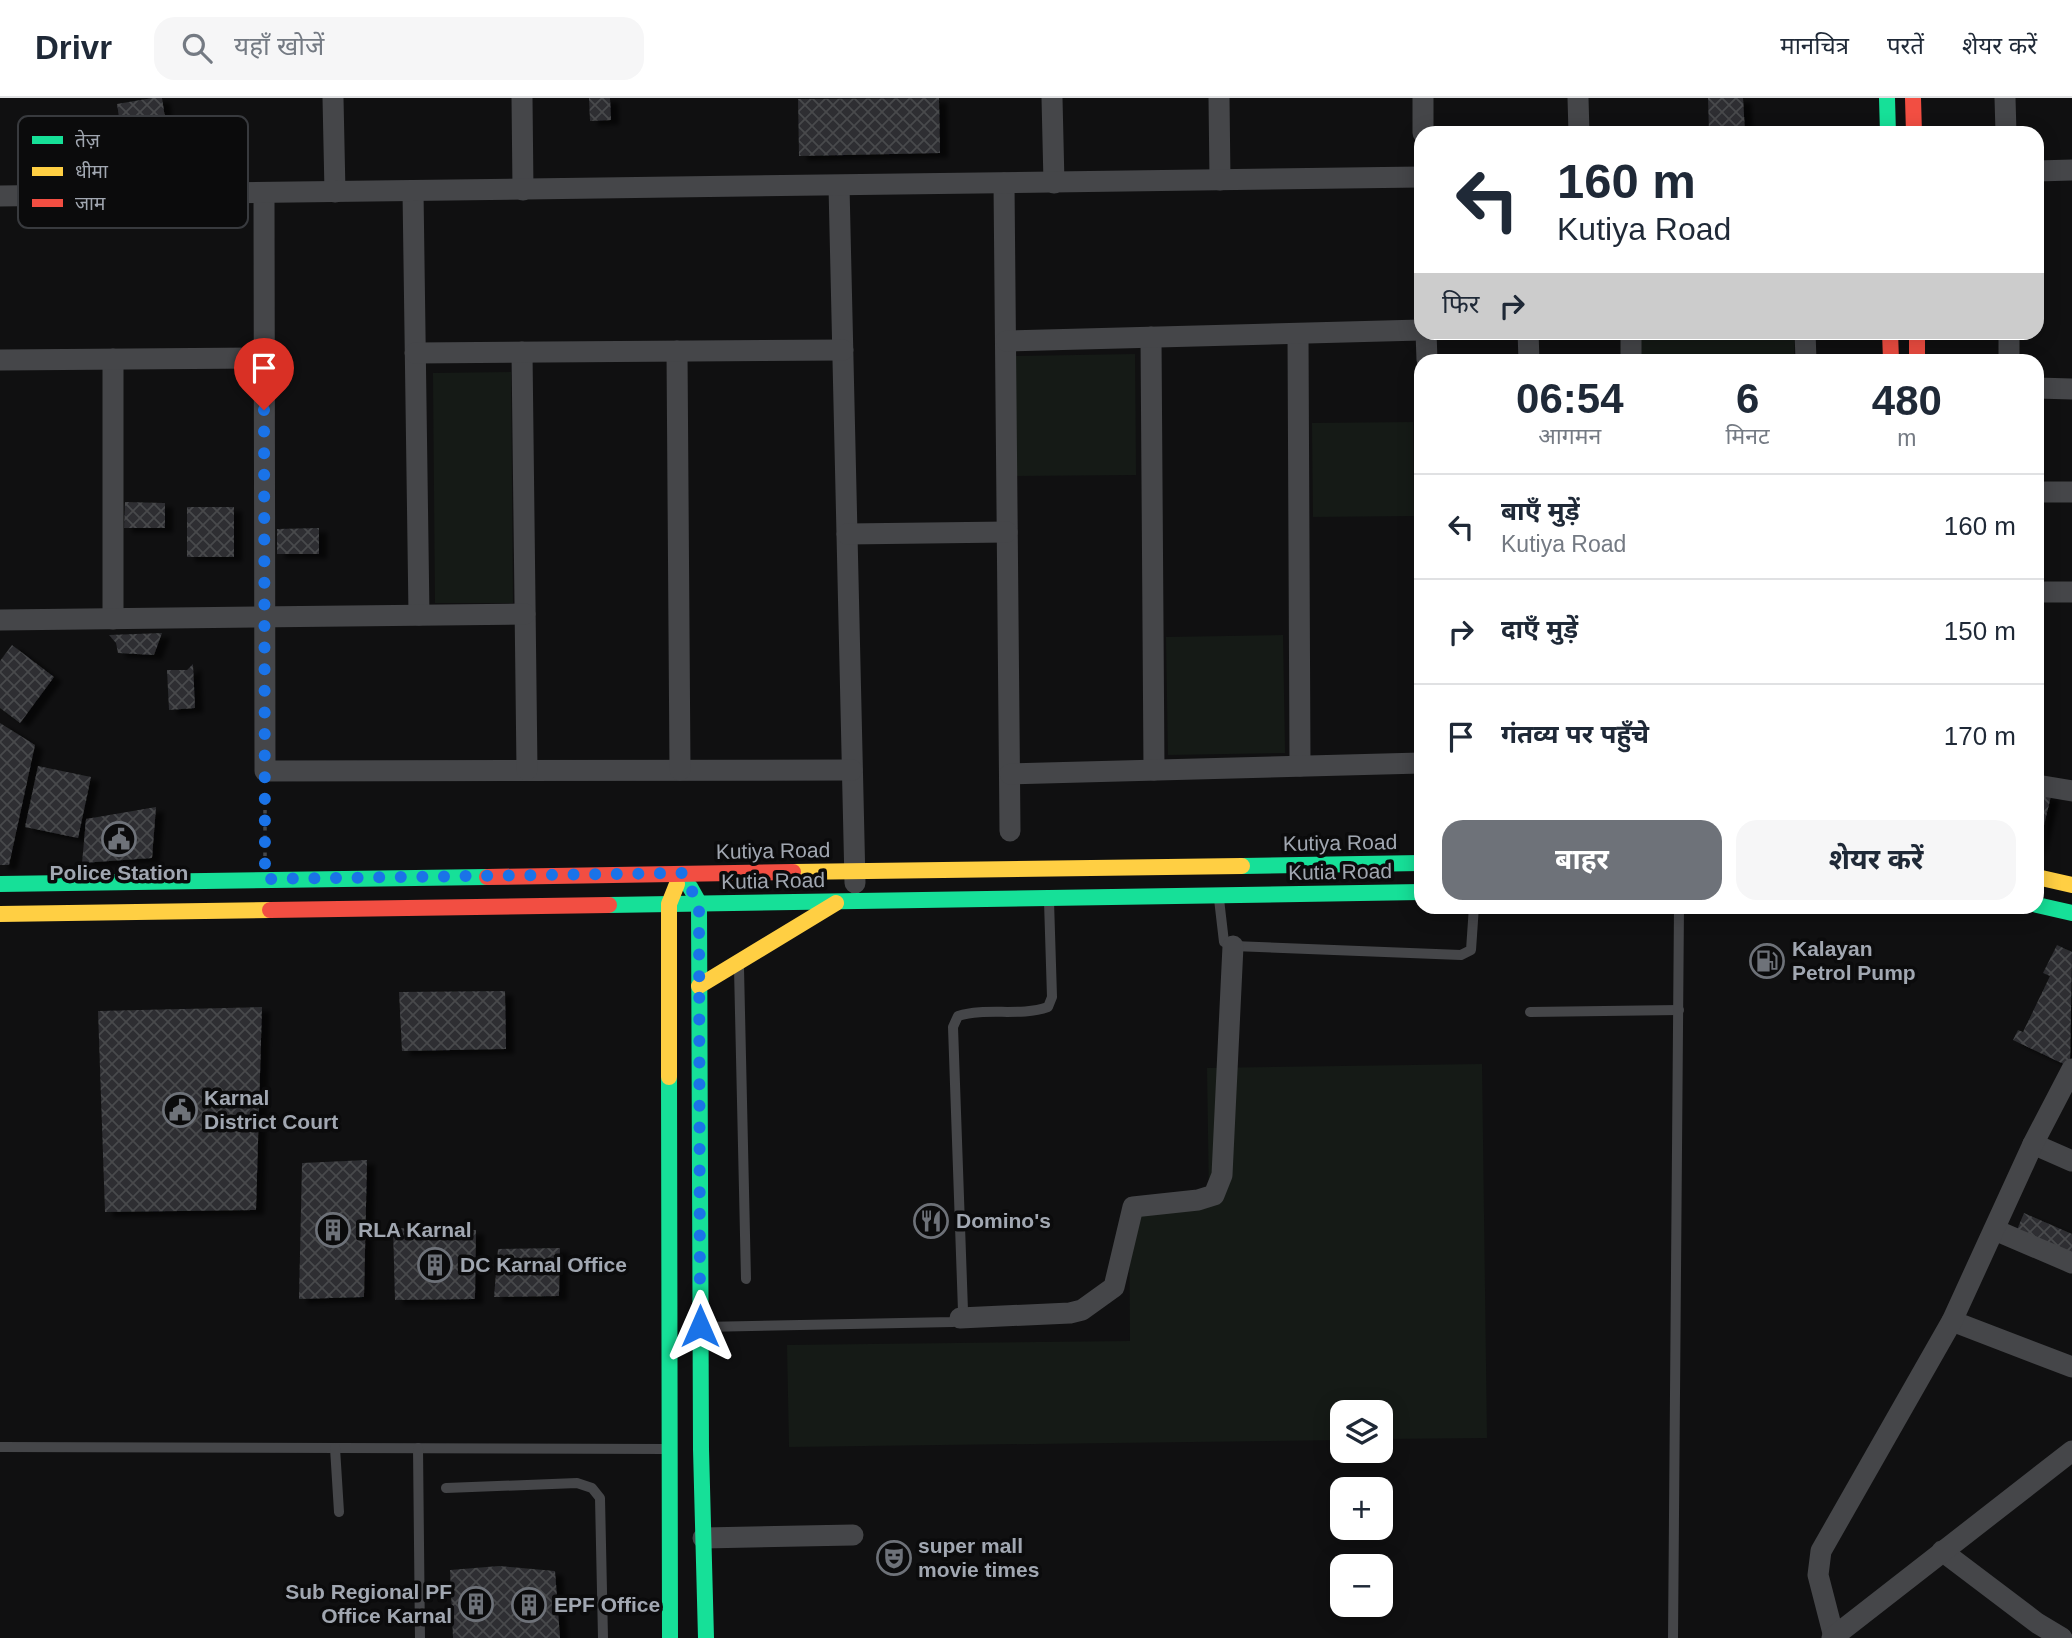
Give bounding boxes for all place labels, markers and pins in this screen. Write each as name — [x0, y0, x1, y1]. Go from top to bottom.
pin — [234, 338, 294, 410]
public building icon: Police Station — [100, 820, 138, 858]
place label: Police Station — [50, 861, 188, 884]
place label: Kalayan Petrol Pump — [1792, 937, 1916, 984]
fuel station icon: Kalayan Petrol Pump — [1748, 942, 1786, 980]
place label: Karnal District Court — [204, 1086, 338, 1133]
public building icon: Karnal District Court — [161, 1091, 199, 1129]
restaurant icon: Domino's — [912, 1202, 950, 1240]
place label: Domino's — [956, 1209, 1051, 1232]
building icon: RLA Karnal — [314, 1211, 352, 1249]
place label: RLA Karnal — [358, 1218, 472, 1241]
building icon: DC Karnal Office — [416, 1246, 454, 1284]
place label: DC Karnal Office — [460, 1253, 627, 1276]
place label: super mall movie times — [918, 1534, 1039, 1581]
theatre icon: super mall movie times — [875, 1539, 913, 1577]
place label: Sub Regional PF Office Karnal — [285, 1580, 452, 1627]
building icon: Sub Regional PF Office Karnal — [457, 1585, 495, 1623]
building icon: EPF Office — [510, 1586, 548, 1624]
place label: EPF Office — [554, 1593, 660, 1616]

